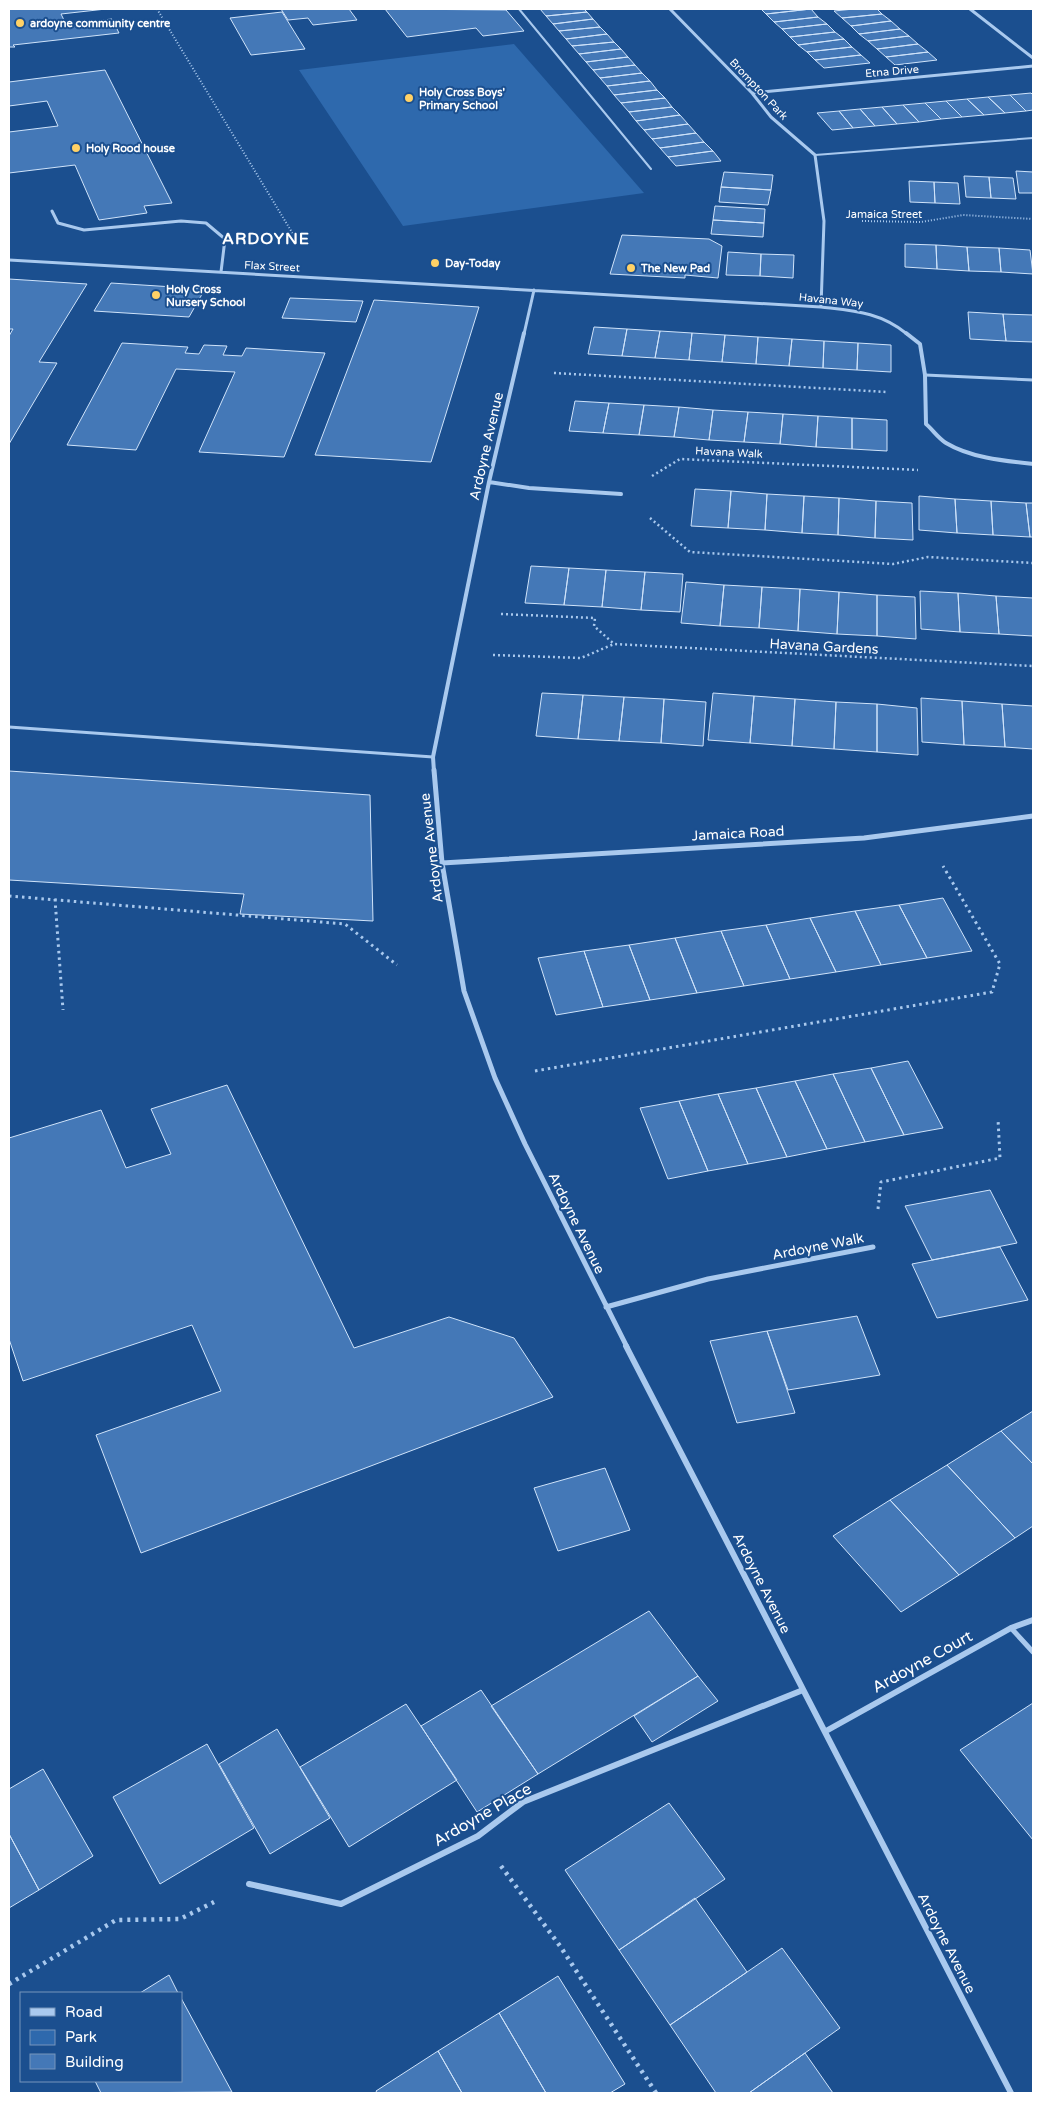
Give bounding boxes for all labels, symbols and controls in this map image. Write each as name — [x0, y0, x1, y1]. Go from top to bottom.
marker: ardoyne community centre — [14, 17, 26, 29]
place label: ardoyne community centre — [30, 17, 171, 31]
street label: Brompton Park — [727, 56, 790, 123]
street label: Etna Drive — [865, 63, 919, 80]
place label: Holy Cross Boys' Primary School — [419, 86, 505, 113]
marker: Holy Cross Boys' Primary School — [403, 92, 415, 104]
marker: Holy Rood house — [70, 142, 82, 154]
place label: Holy Rood house — [86, 142, 176, 156]
street label: Jamaica Street — [846, 208, 922, 221]
district label: ARDOYNE — [222, 229, 310, 249]
marker: Day-Today — [429, 257, 441, 269]
place label: Day-Today — [445, 257, 501, 271]
street label: Flax Street — [244, 259, 300, 274]
marker: The New Pad — [625, 262, 637, 274]
place label: The New Pad — [640, 262, 710, 275]
place label: Holy Cross Nursery School — [166, 283, 246, 310]
marker: Holy Cross Nursery School — [150, 289, 162, 301]
street label: Havana Way — [798, 291, 864, 310]
street label: Ardoyne Avenue — [466, 390, 507, 502]
street label: Havana Walk — [695, 444, 763, 461]
street label: Havana Gardens — [769, 635, 879, 658]
street label: Ardoyne Avenue — [416, 792, 447, 904]
street label: Jamaica Road — [691, 823, 785, 844]
street label: Ardoyne Avenue — [545, 1170, 608, 1277]
street label: Ardoyne Walk — [771, 1229, 866, 1264]
street label: Ardoyne Avenue — [729, 1530, 794, 1636]
street label: Ardoyne Court — [869, 1626, 976, 1698]
street label: Ardoyne Place — [430, 1779, 535, 1851]
street label: Ardoyne Avenue — [914, 1890, 979, 1996]
legend — [20, 1992, 182, 2082]
text: Road — [65, 2003, 103, 2021]
text: Park — [65, 2028, 97, 2046]
text: Building — [65, 2053, 124, 2071]

